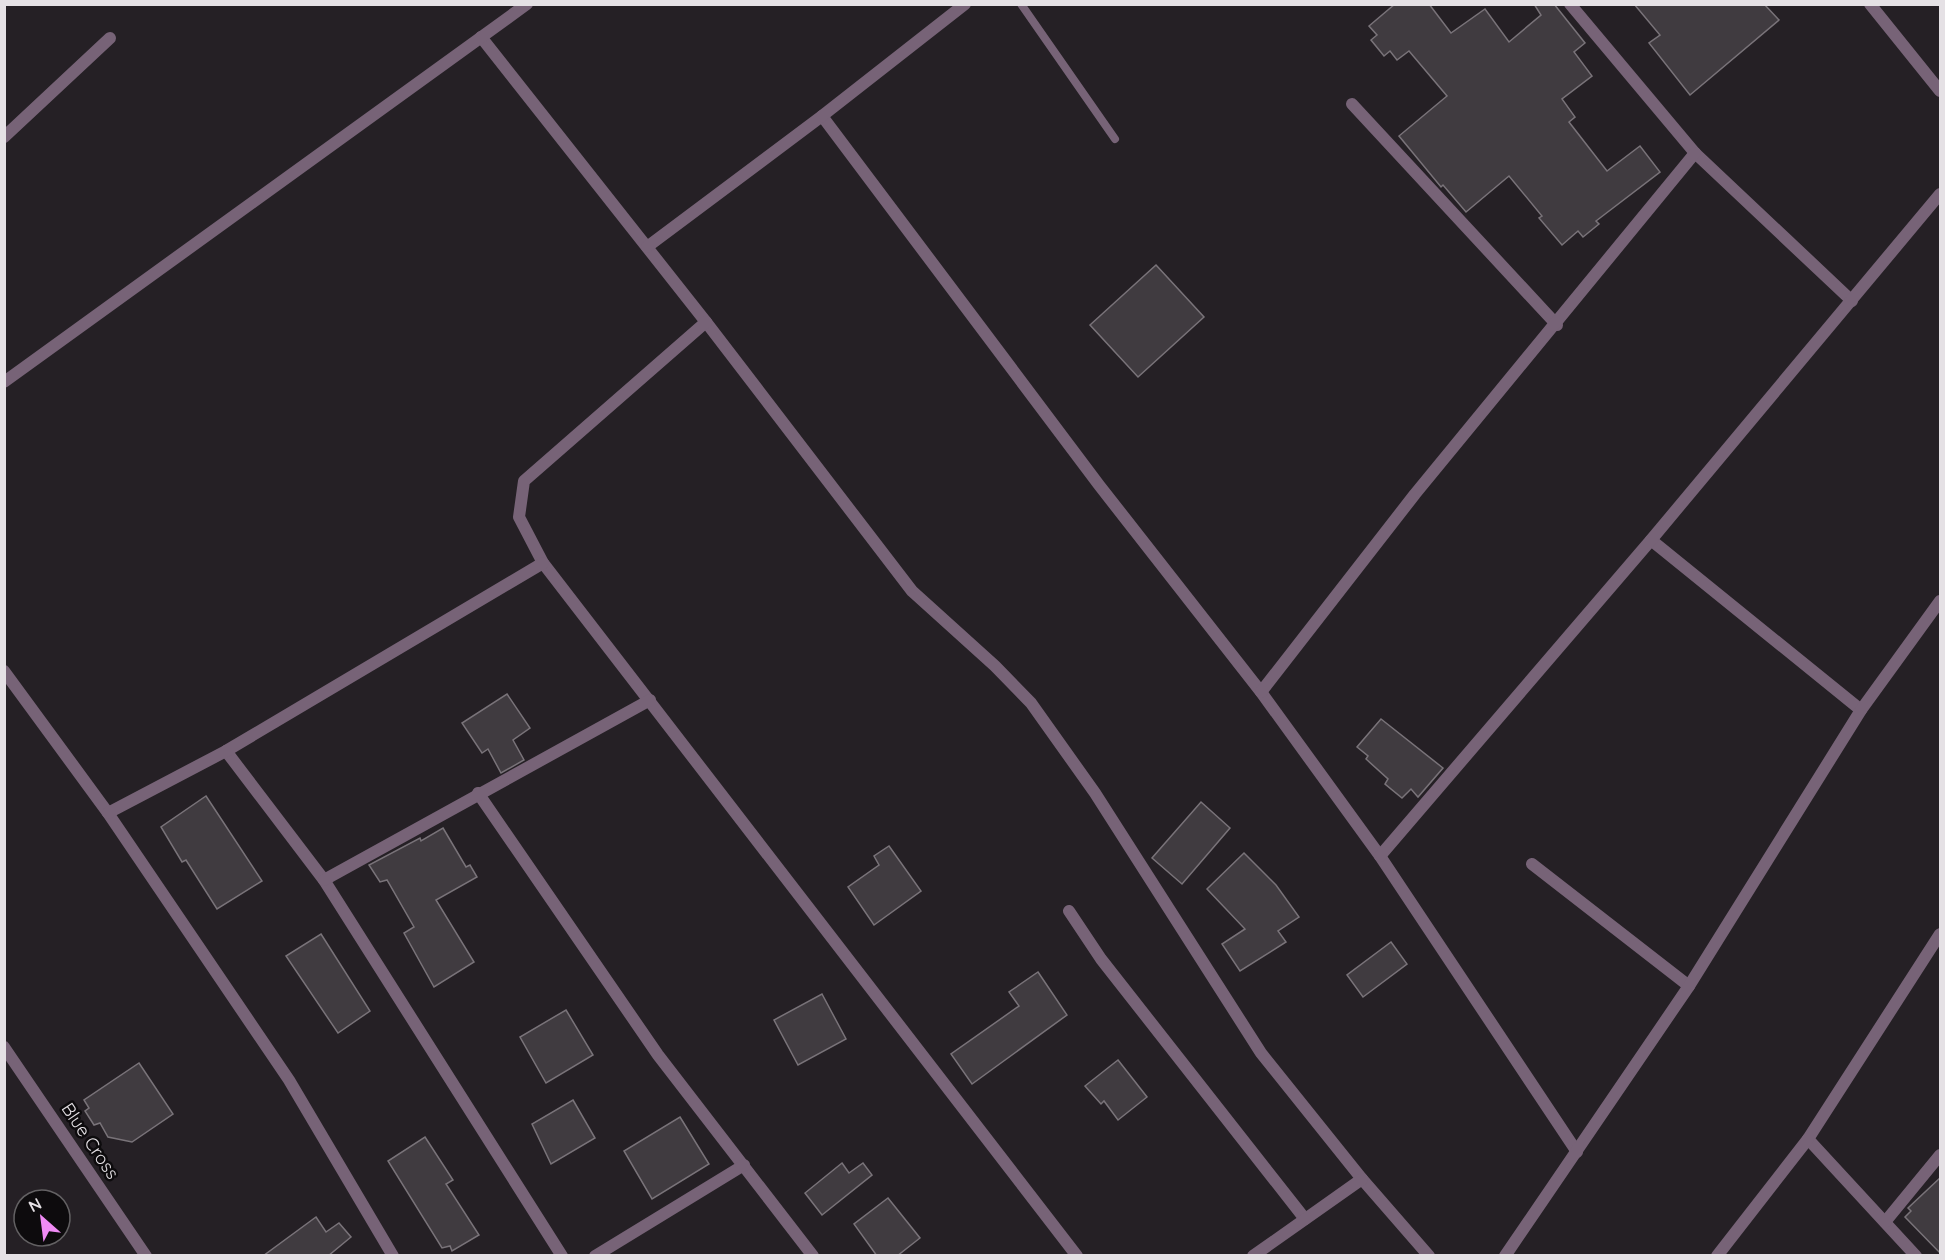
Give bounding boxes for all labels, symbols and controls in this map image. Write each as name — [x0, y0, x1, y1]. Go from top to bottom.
street label: Blue Cross — [57, 1098, 124, 1183]
north arrow — [12, 1188, 72, 1248]
text: N — [25, 1193, 45, 1216]

